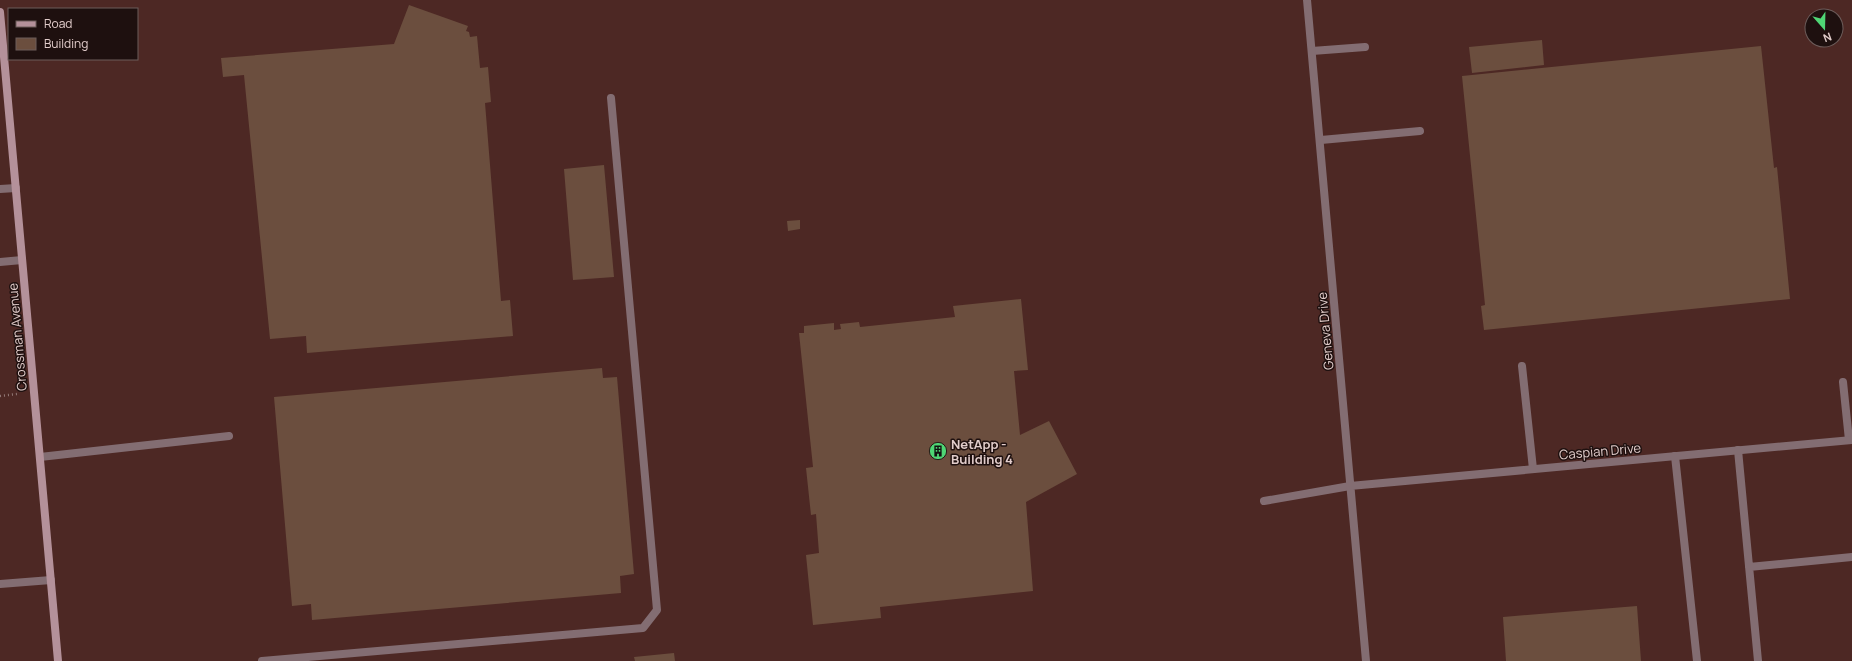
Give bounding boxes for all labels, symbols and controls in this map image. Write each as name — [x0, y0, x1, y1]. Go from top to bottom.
legend — [8, 8, 138, 60]
north arrow — [1804, 8, 1844, 48]
text: Road — [44, 15, 72, 32]
text: N — [1821, 29, 1834, 46]
text: Building — [44, 35, 88, 52]
street label: Crossman Avenue — [3, 282, 31, 392]
street label: Geneva Drive — [1313, 291, 1337, 371]
place label: NetApp - Building 4 — [951, 435, 1013, 468]
street label: Caspian Drive — [1558, 438, 1642, 464]
building icon: NetApp - Building 4 — [928, 441, 948, 461]

